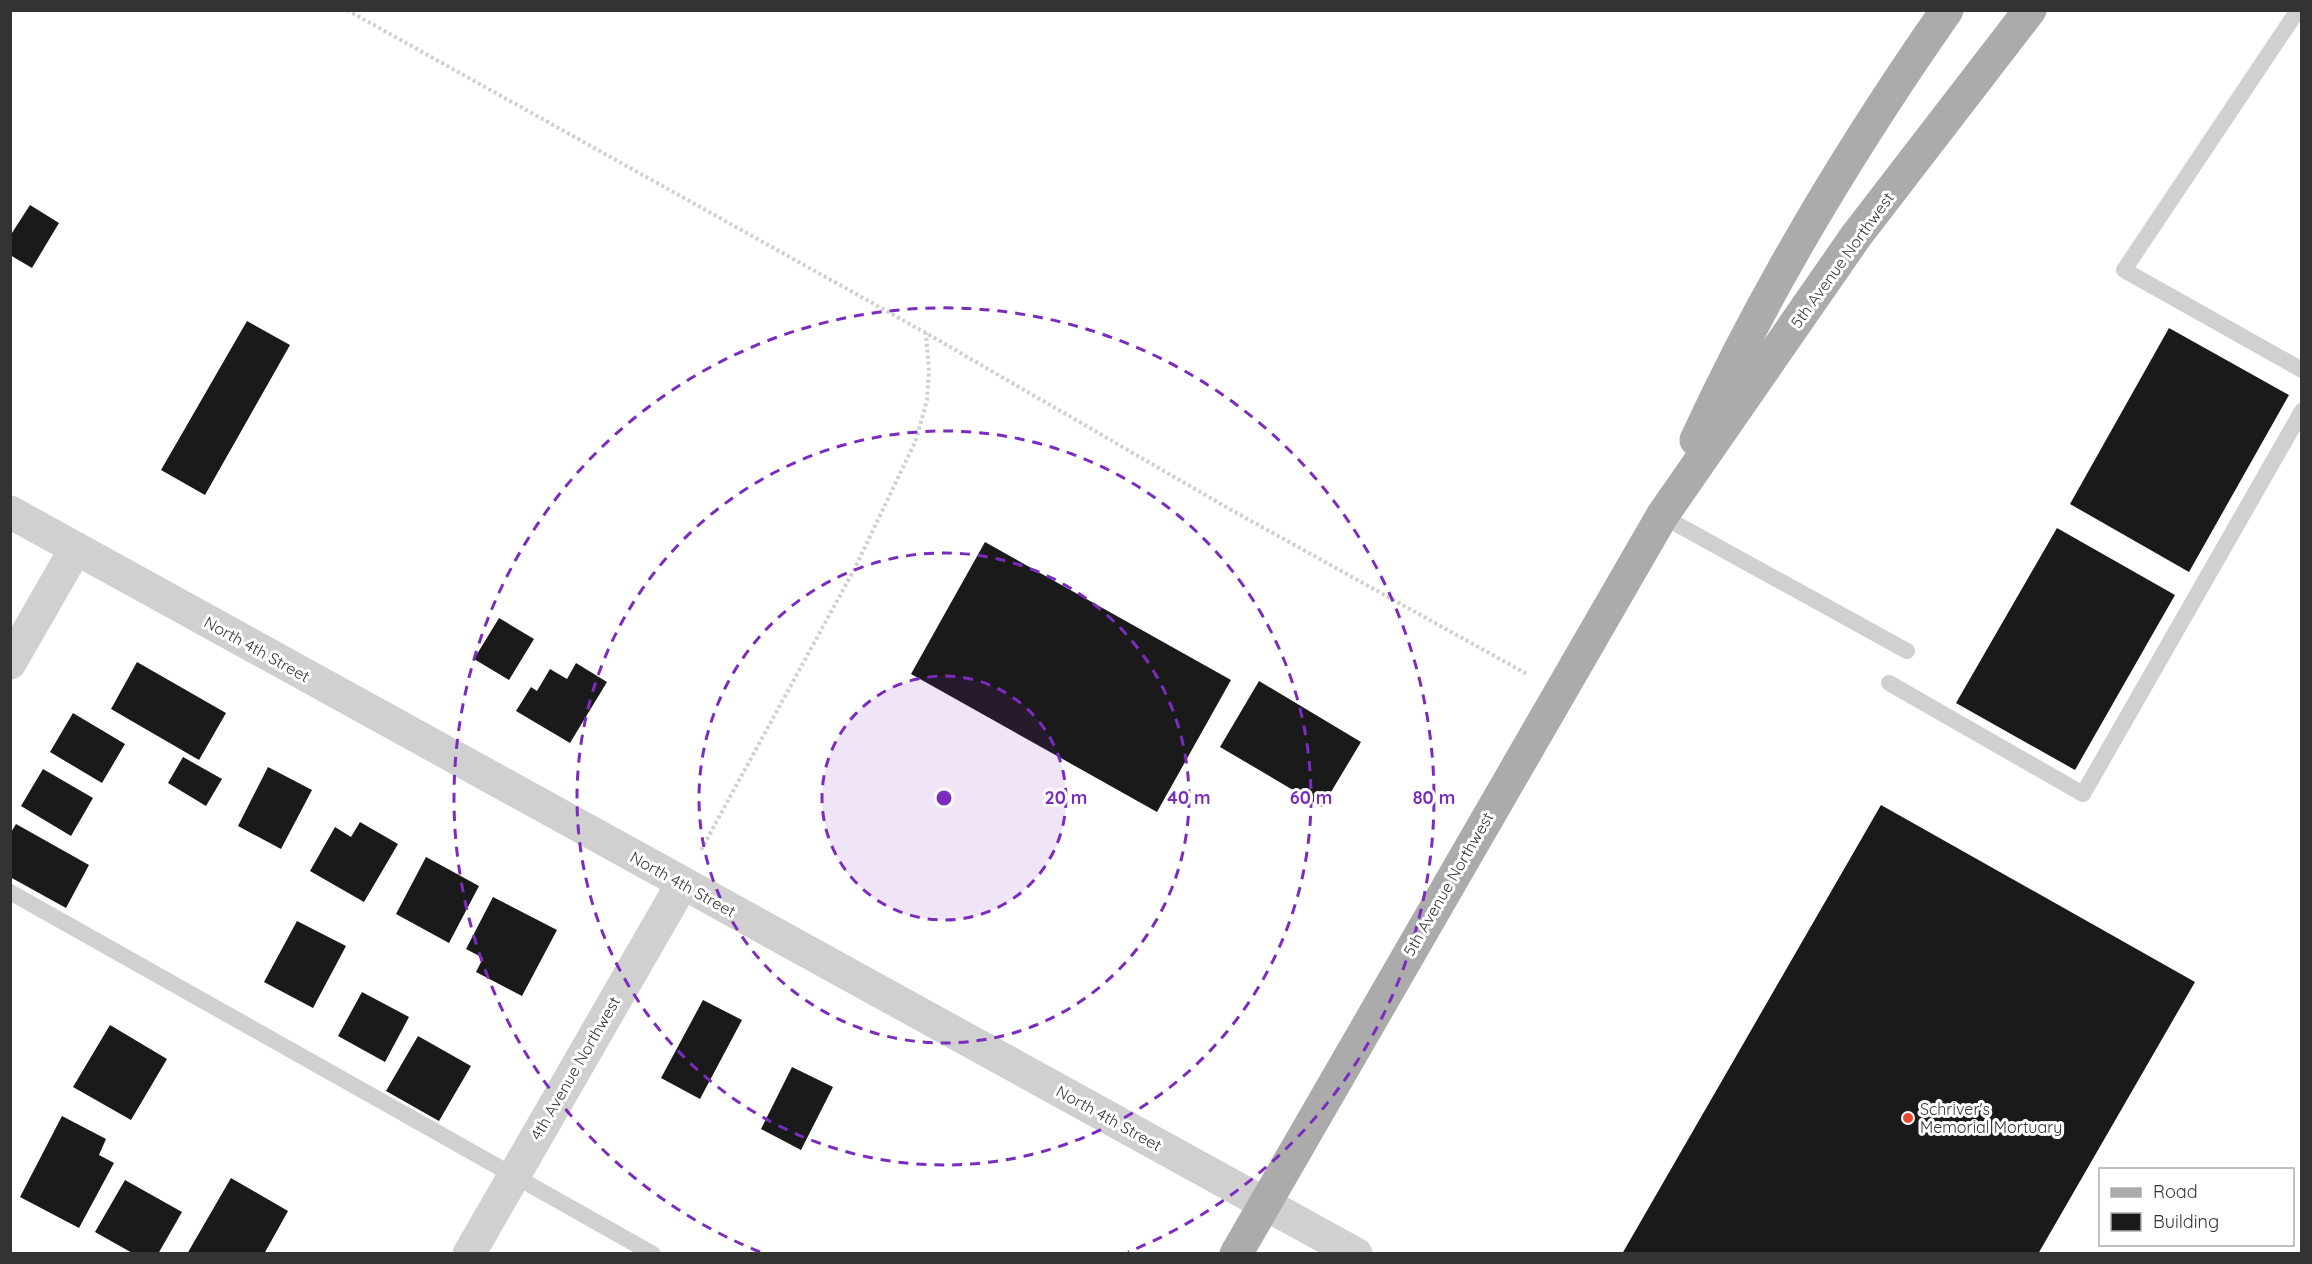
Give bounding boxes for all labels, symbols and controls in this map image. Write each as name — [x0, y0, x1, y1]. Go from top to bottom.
street label: 5th Avenue Northwest — [1786, 188, 1898, 332]
street label: North 4th Street — [201, 612, 313, 686]
text: 20 m — [1045, 786, 1087, 809]
text: 40 m — [1167, 786, 1211, 809]
text: 60 m — [1290, 786, 1332, 809]
text: 80 m — [1413, 786, 1455, 809]
centre of rings — [934, 788, 954, 808]
street label: 5th Avenue Northwest — [1399, 809, 1497, 959]
street label: North 4th Street — [627, 847, 739, 921]
street label: 4th Avenue Northwest — [526, 993, 624, 1143]
street label: North 4th Street — [1053, 1081, 1165, 1155]
place label: Schriver's Memorial Mortuary — [1920, 1099, 2062, 1137]
marker: Schriver's Memorial Mortuary — [1901, 1111, 1915, 1125]
legend — [2099, 1168, 2294, 1246]
text: Road — [2153, 1180, 2198, 1203]
text: Building — [2153, 1210, 2219, 1233]

